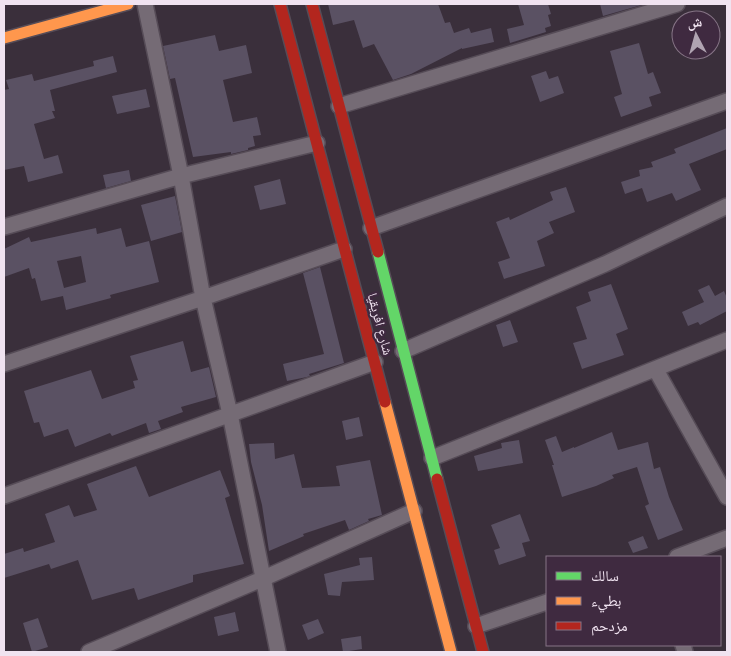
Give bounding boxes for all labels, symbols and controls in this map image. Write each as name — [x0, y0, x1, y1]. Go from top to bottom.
north arrow — [671, 10, 721, 60]
text: ش — [686, 13, 703, 32]
street label: شارع افريقيا — [363, 291, 396, 357]
legend — [546, 556, 721, 646]
text: سالك — [591, 567, 619, 585]
text: بطيء — [591, 592, 621, 613]
text: مزدحم — [591, 617, 628, 636]

